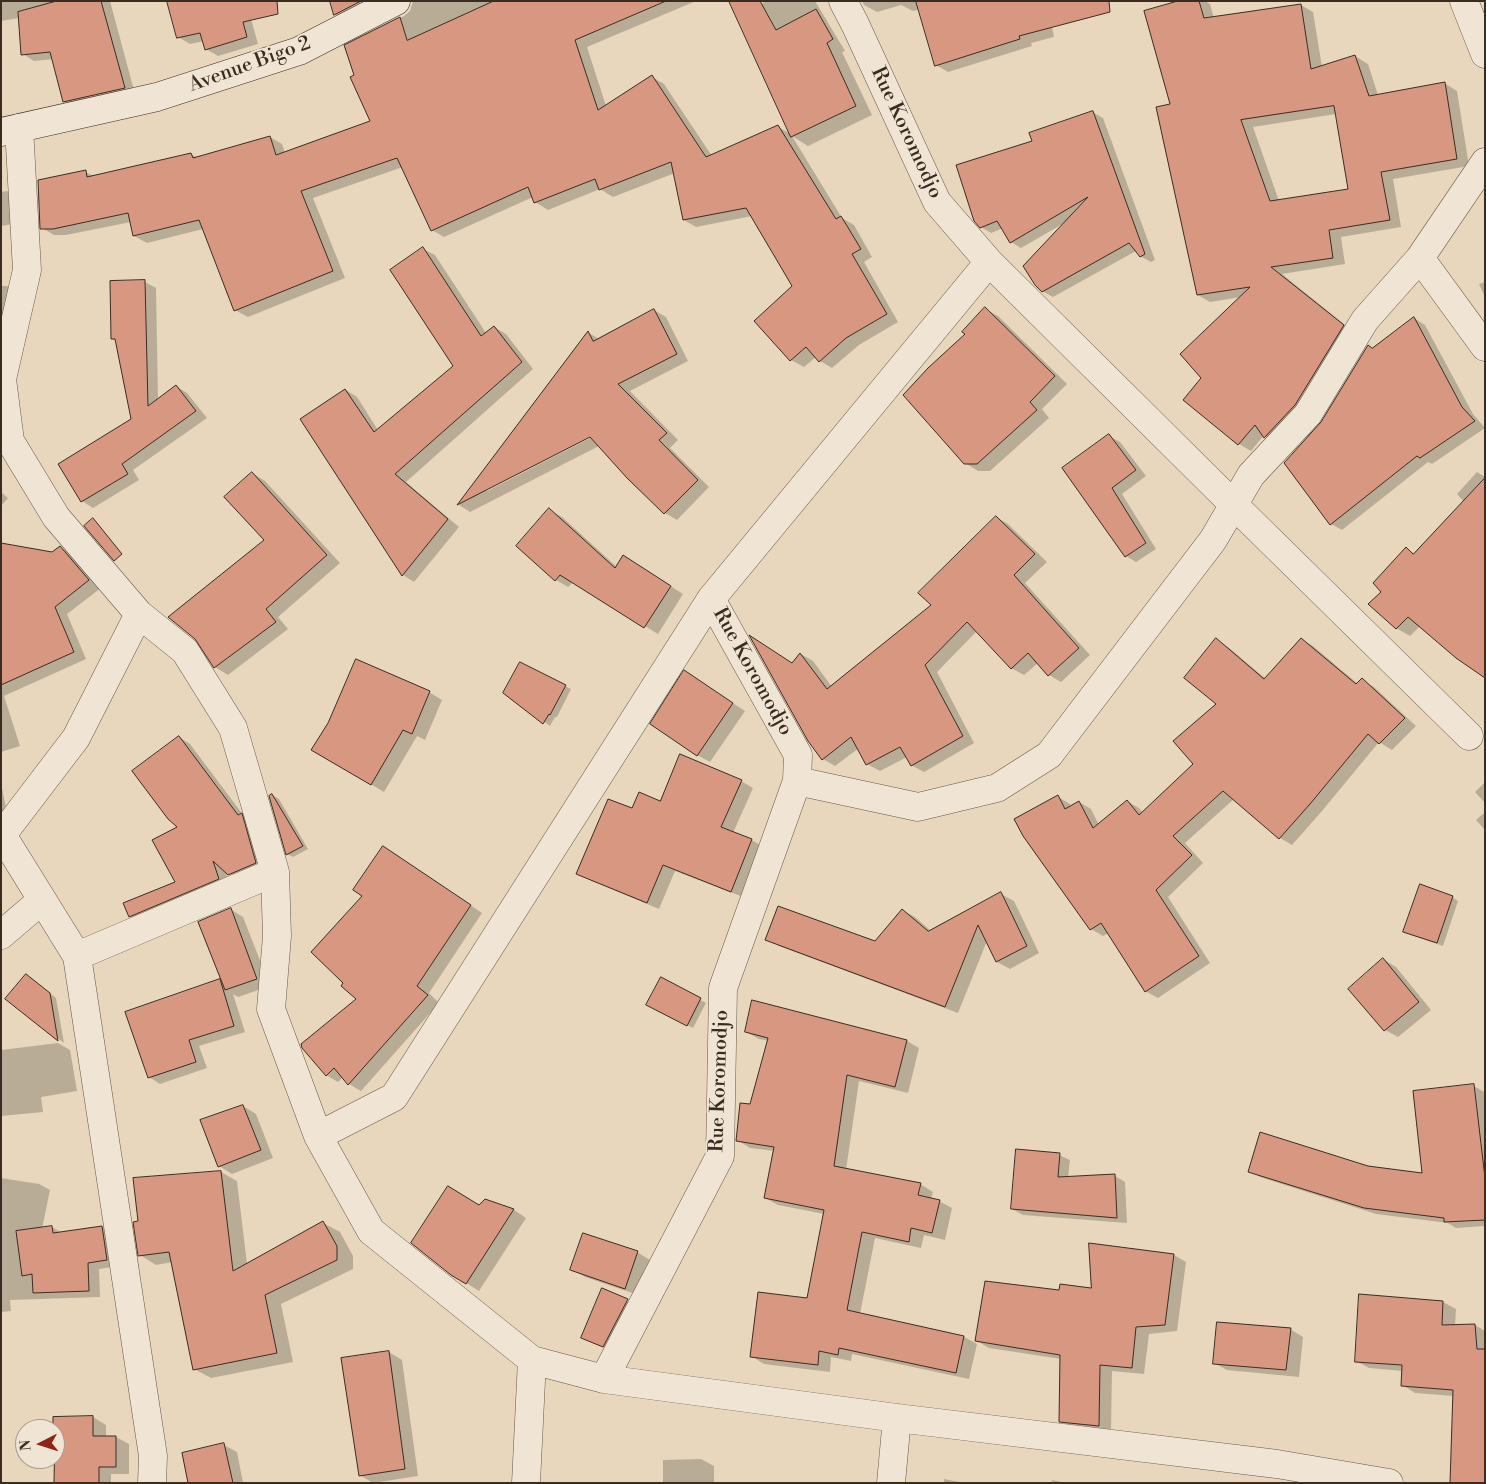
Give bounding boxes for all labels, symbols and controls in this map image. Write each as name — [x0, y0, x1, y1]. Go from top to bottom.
street label: Avenue Bigo 2 — [186, 32, 314, 98]
street label: Rue Koromodjo — [865, 63, 947, 203]
street label: Rue Koromodjo — [707, 604, 797, 740]
street label: Rue Koromodjo — [706, 1009, 734, 1153]
north arrow — [15, 1419, 65, 1469]
text: N — [17, 1439, 36, 1452]

